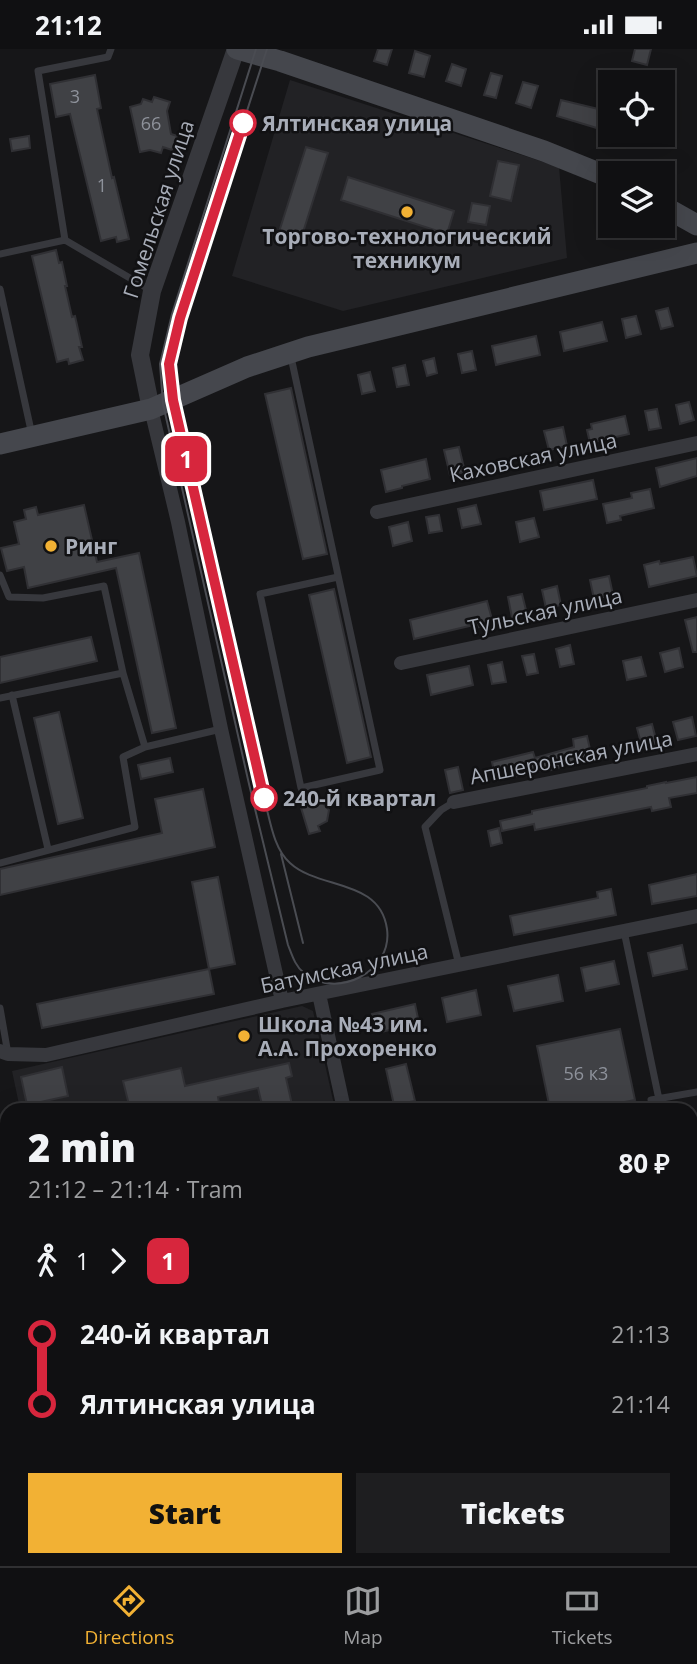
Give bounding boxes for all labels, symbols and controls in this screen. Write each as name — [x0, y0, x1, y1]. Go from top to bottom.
text: 21:12 — [35, 7, 102, 43]
map controls — [598, 70, 675, 238]
button: locate — [598, 70, 675, 147]
house number: 3 — [70, 84, 80, 108]
place label: Ялтинская улица — [261, 109, 452, 137]
marker: Ялтинская улица — [230, 110, 256, 136]
house number: 66 — [141, 111, 161, 135]
street label: Гомельская улица — [116, 116, 200, 302]
button: layers — [598, 161, 675, 238]
house number: 1 — [97, 173, 107, 197]
marker: Торгово-технологический техникум — [399, 204, 415, 220]
place label: Торгово-технологический техникум — [262, 222, 552, 274]
street label: Каховская улица — [447, 426, 619, 488]
line badge: 1 — [163, 436, 209, 482]
text: 1 — [179, 442, 193, 475]
place label: Ринг — [65, 532, 117, 560]
marker: Ринг — [43, 538, 59, 554]
street label: Тульская улица — [465, 581, 625, 641]
street label: Апшеронская улица — [467, 724, 675, 790]
place label: 240-й квартал — [283, 784, 436, 812]
marker: 240-й квартал — [251, 785, 277, 811]
street label: Батумская улица — [258, 937, 430, 999]
place label: Школа №43 им. А.А. Прохоренко — [258, 1010, 437, 1062]
marker: Школа №43 им. А.А. Прохоренко — [236, 1028, 252, 1044]
house number: 56 к3 — [564, 1061, 608, 1085]
text: 2 min — [28, 1121, 136, 1173]
text: 80 ₽ — [618, 1145, 670, 1181]
text: 21:12 – 21:14 · Tram — [28, 1173, 243, 1205]
icon: walk — [28, 1242, 66, 1280]
icon: forward — [99, 1242, 137, 1280]
text: 1 — [161, 1244, 175, 1277]
text: 1 — [76, 1245, 89, 1277]
text: 240-й квартал — [80, 1316, 270, 1352]
text: 21:13 — [611, 1318, 670, 1350]
text: Ялтинская улица — [80, 1386, 316, 1422]
text: 21:14 — [611, 1388, 670, 1420]
button: Start — [28, 1473, 342, 1553]
button: Tickets — [356, 1473, 670, 1553]
tab: Directions — [85, 1582, 174, 1650]
tab: Map — [343, 1582, 383, 1650]
tab: Tickets — [552, 1582, 612, 1650]

